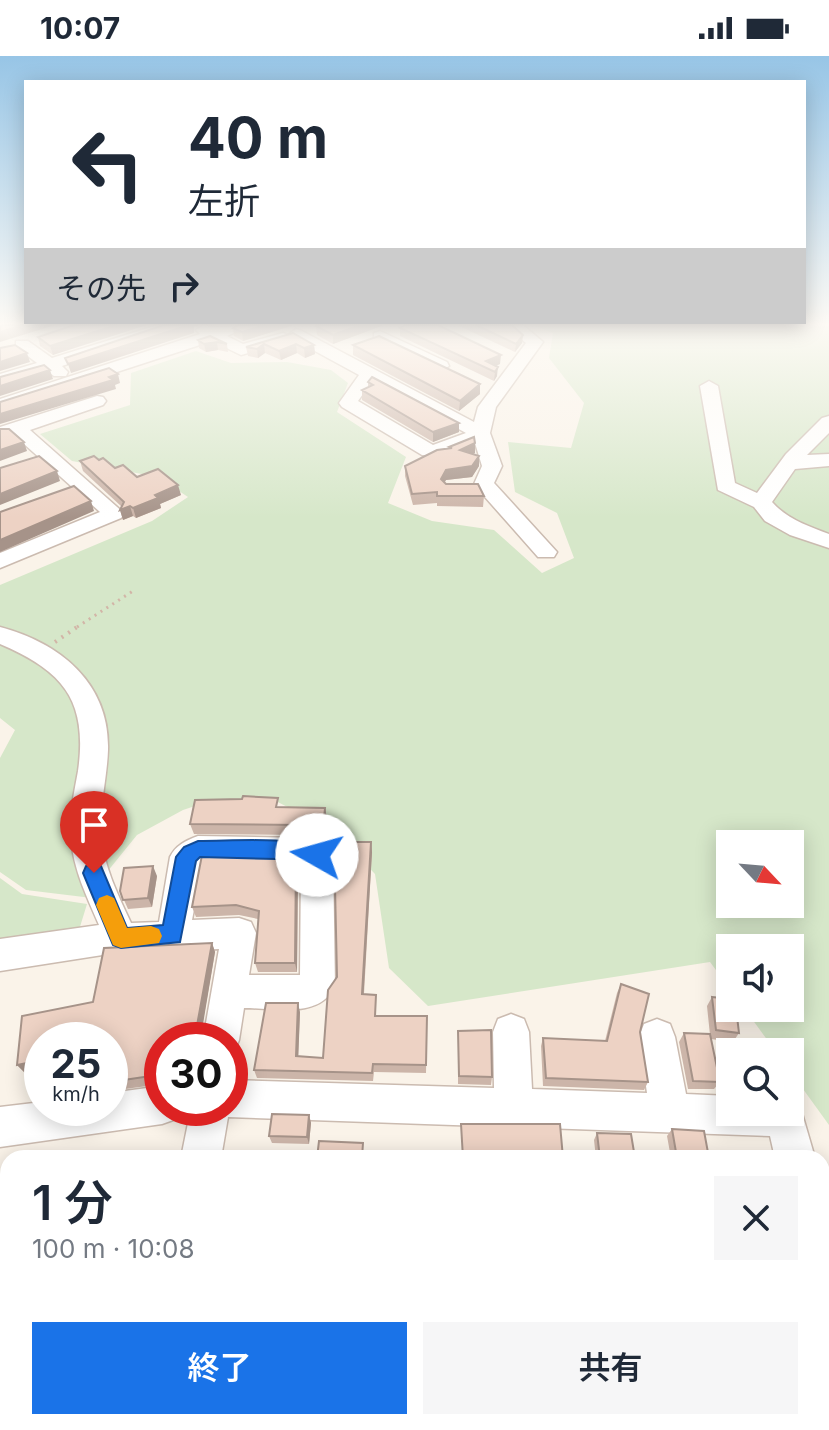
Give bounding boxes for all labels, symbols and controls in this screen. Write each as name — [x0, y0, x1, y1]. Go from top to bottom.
text: 10:07 — [40, 10, 120, 46]
text: 40 m — [188, 104, 328, 172]
icon: left — [56, 112, 160, 216]
text: 左折 — [188, 179, 260, 223]
icon: right — [162, 264, 206, 308]
text: その先 — [56, 270, 146, 306]
pin — [60, 791, 128, 873]
icon: arrive — [72, 803, 116, 847]
position arrow — [275, 813, 359, 897]
north arrow — [716, 830, 804, 918]
map controls — [716, 830, 804, 1126]
button: sound — [716, 934, 804, 1022]
speed limit sign: 30 — [144, 1022, 248, 1126]
button: search — [716, 1038, 804, 1126]
text: 25 — [51, 1039, 101, 1088]
text: km/h — [52, 1082, 100, 1106]
text: 1 分 — [32, 1173, 112, 1232]
button: close — [714, 1176, 798, 1260]
text: 100 m · 10:08 — [32, 1233, 195, 1264]
button: 終了 — [32, 1322, 407, 1414]
button: 共有 — [423, 1322, 798, 1414]

